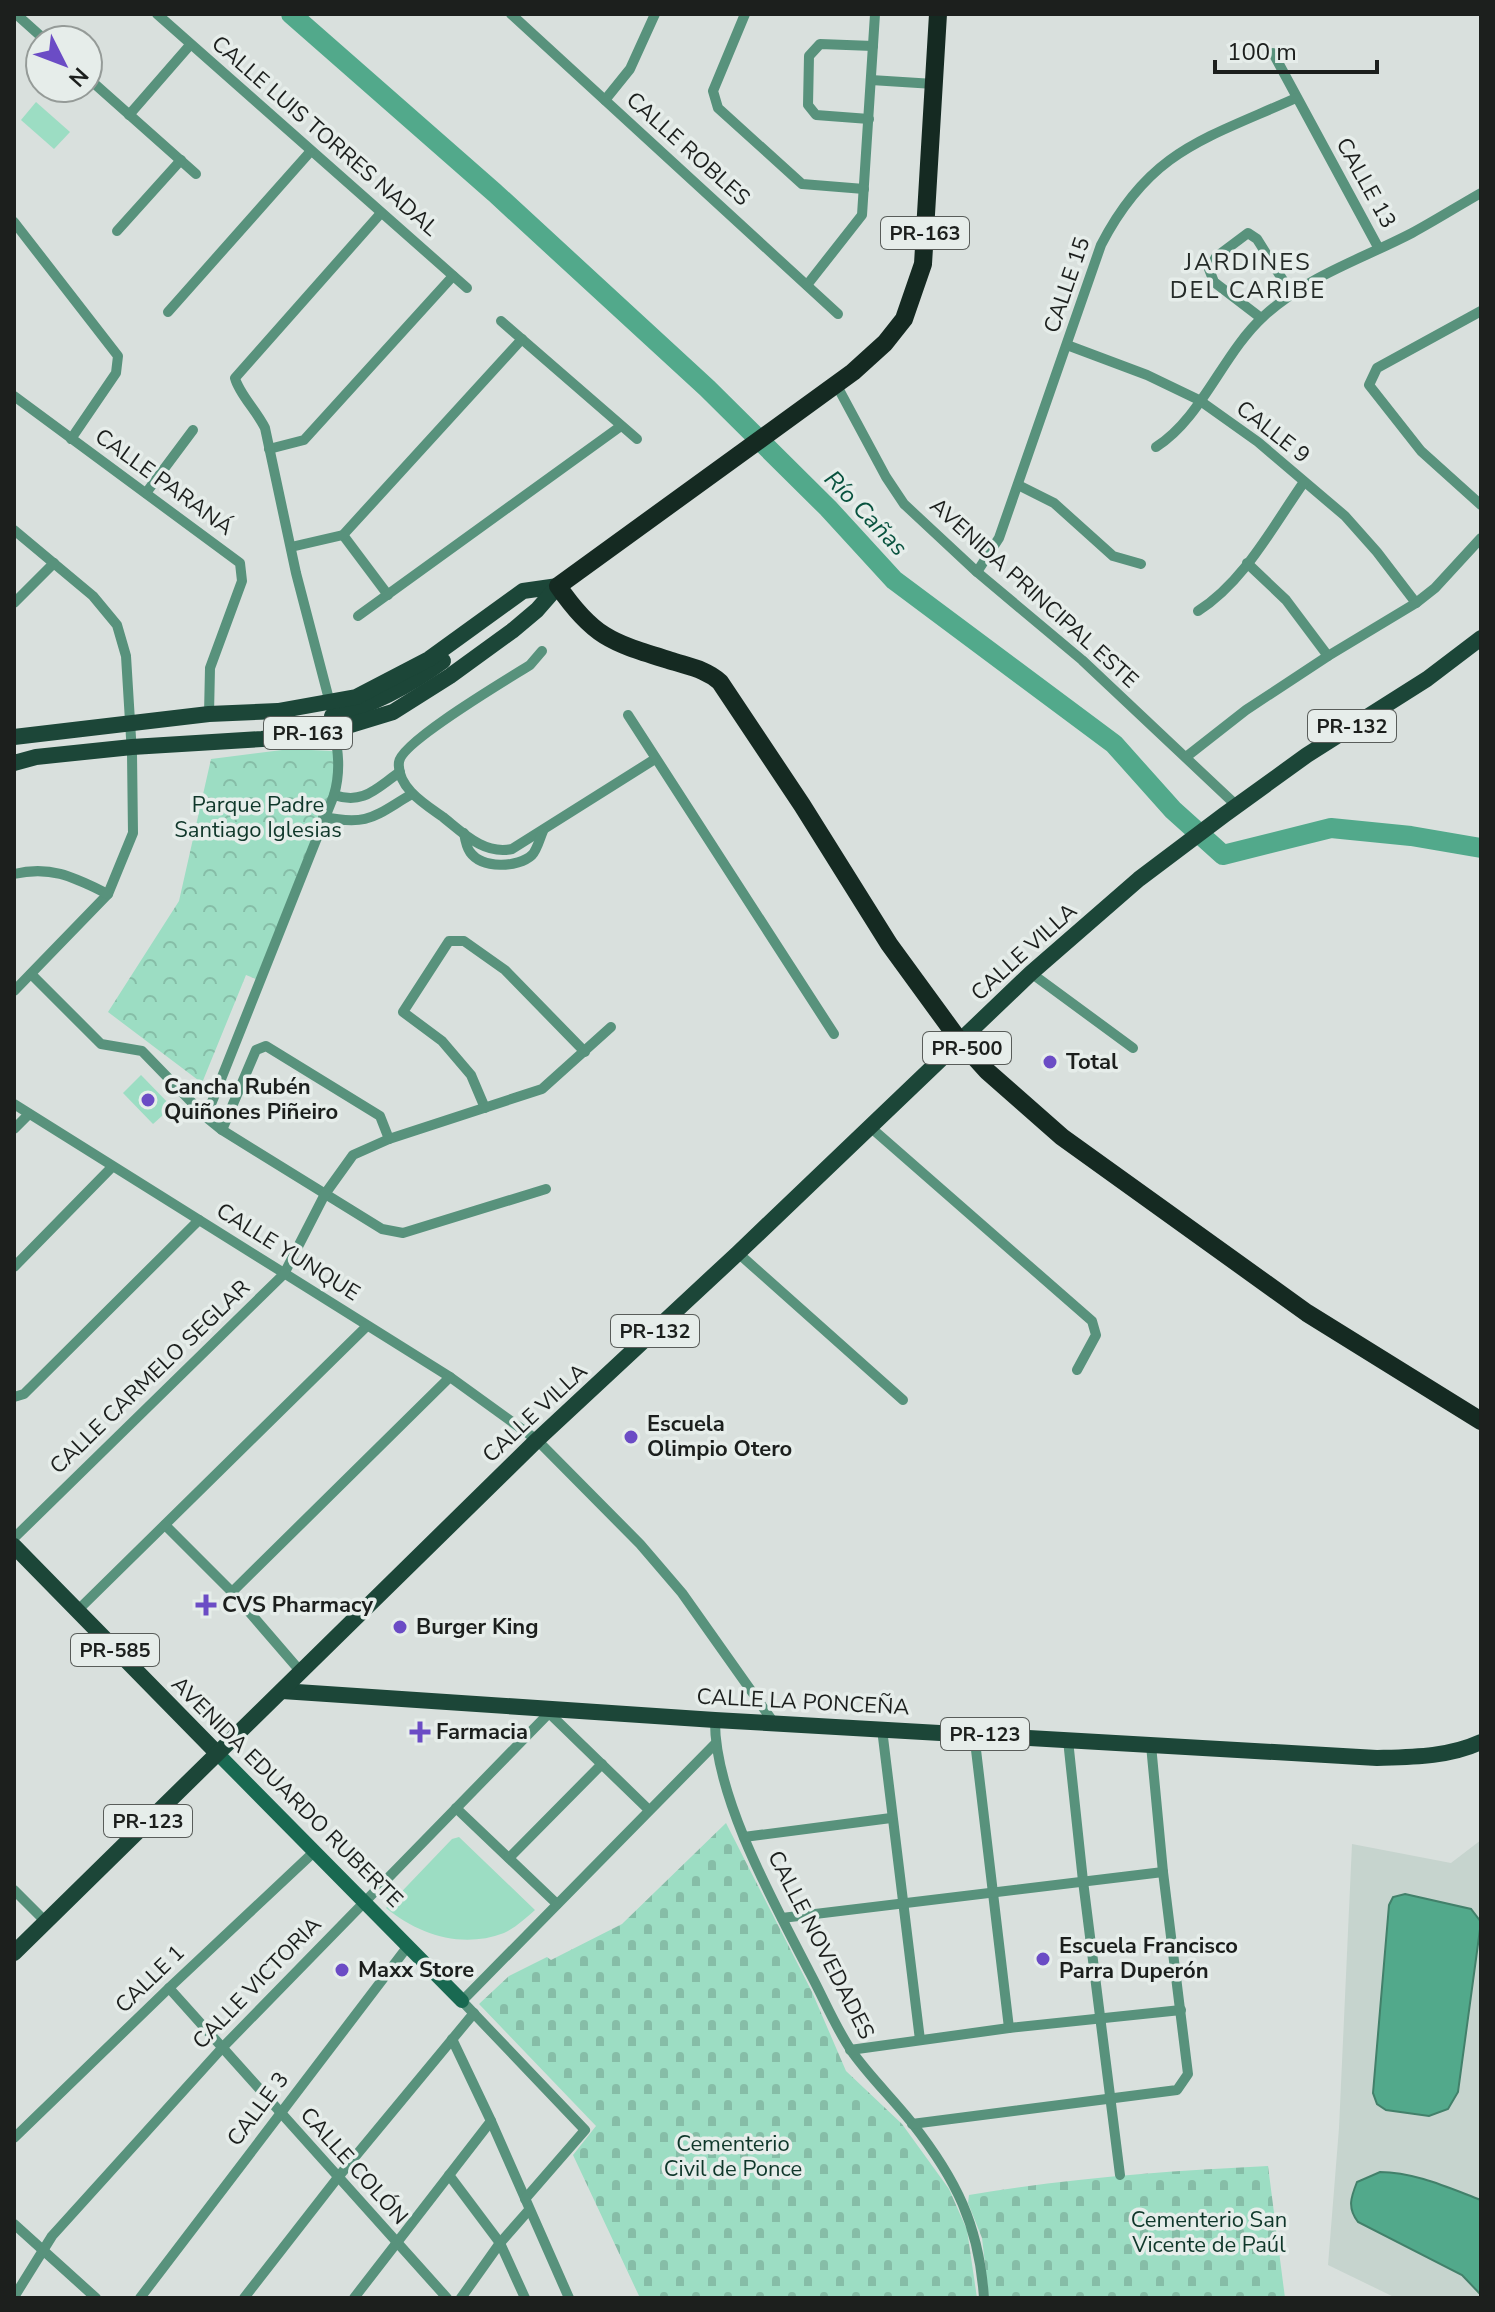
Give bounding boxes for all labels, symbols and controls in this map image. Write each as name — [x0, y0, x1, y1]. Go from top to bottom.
north arrow — [24, 24, 104, 104]
scale bar — [1215, 24, 1377, 74]
street label: CALLE LUIS TORRES NADAL — [205, 29, 445, 243]
text: 100 m — [1227, 36, 1297, 68]
text: N — [61, 61, 95, 93]
street label: CALLE ROBLES — [620, 85, 756, 213]
street label: CALLE 13 — [1329, 132, 1403, 234]
road number: PR-163 — [881, 217, 969, 249]
street label: CALLE 15 — [1037, 233, 1097, 337]
district label: JARDINES DEL CARIBE — [1170, 246, 1326, 306]
street label: CALLE 9 — [1230, 394, 1316, 470]
street label: CALLE PARANÁ — [89, 422, 239, 542]
water label: Río Cañas — [817, 463, 915, 563]
street label: AVENIDA PRINCIPAL ESTE — [923, 491, 1145, 695]
road number: PR-132 — [1308, 710, 1396, 742]
road number: PR-163 — [264, 717, 352, 749]
park label: Parque Padre Santiago Iglesias — [174, 790, 342, 845]
street label: CALLE VILLA — [965, 896, 1083, 1008]
road number: PR-500 — [923, 1032, 1011, 1064]
place label: Total — [1066, 1047, 1118, 1077]
marker: Total — [1041, 1053, 1059, 1071]
place label: Cancha Rubén Quiñones Piñeiro — [164, 1072, 338, 1127]
marker: Cancha Rubén Quiñones Piñeiro — [139, 1091, 157, 1109]
street label: CALLE YUNQUE — [211, 1196, 365, 1308]
street label: CALLE CARMELO SEGLAR — [43, 1273, 257, 1481]
road number: PR-132 — [611, 1315, 699, 1347]
street label: CALLE VILLA — [476, 1357, 594, 1469]
place label: Escuela Olimpio Otero — [647, 1409, 792, 1464]
marker: Escuela Olimpio Otero — [622, 1428, 640, 1446]
place label: CVS Pharmacy — [222, 1590, 374, 1620]
marker: CVS Pharmacy — [197, 1596, 215, 1614]
place label: Burger King — [416, 1612, 538, 1642]
marker: Burger King — [391, 1618, 409, 1636]
road number: PR-585 — [71, 1634, 159, 1666]
street label: AVENIDA EDUARDO RUBERTE — [165, 1670, 409, 1914]
street label: CALLE LA PONCEÑA — [696, 1681, 910, 1723]
place label: Farmacia — [436, 1717, 528, 1747]
road number: PR-123 — [941, 1718, 1029, 1750]
marker: Farmacia — [411, 1723, 429, 1741]
road number: PR-123 — [104, 1805, 192, 1837]
street label: CALLE NOVEDADES — [760, 1845, 882, 2045]
street label: CALLE VICTORIA — [186, 1910, 328, 2056]
place label: Escuela Francisco Parra Duperón — [1059, 1931, 1238, 1986]
street label: CALLE 1 — [109, 1938, 191, 2020]
marker: Escuela Francisco Parra Duperón — [1034, 1950, 1052, 1968]
place label: Maxx Store — [358, 1955, 474, 1985]
marker: Maxx Store — [333, 1961, 351, 1979]
street label: CALLE 3 — [220, 2066, 296, 2152]
street label: CALLE COLÓN — [293, 2101, 415, 2231]
park label: Cementerio Civil de Ponce — [664, 2129, 802, 2184]
park label: Cementerio San Vicente de Paúl — [1131, 2205, 1287, 2260]

